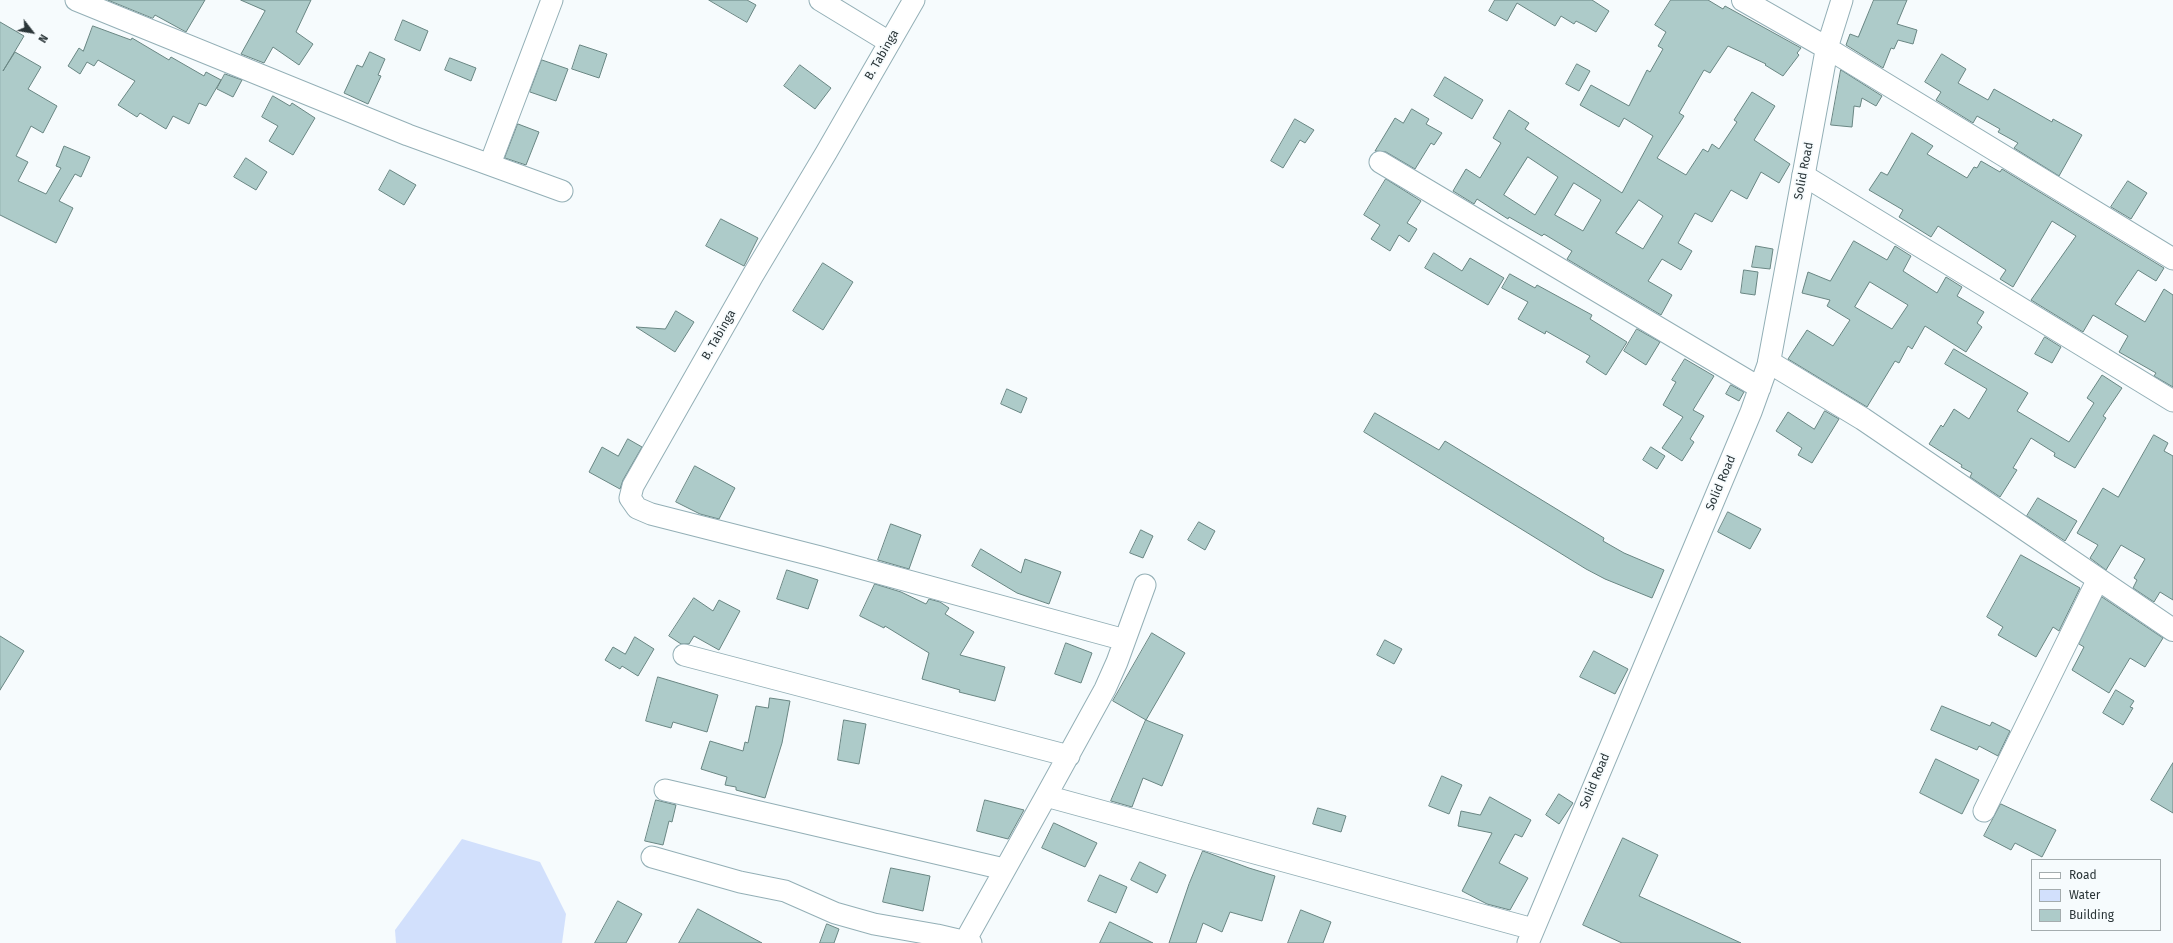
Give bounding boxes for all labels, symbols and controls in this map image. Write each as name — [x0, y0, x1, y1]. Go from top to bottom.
north arrow — [12, 12, 52, 52]
street label: B. Tabinga — [862, 27, 902, 83]
text: N — [35, 32, 50, 45]
street label: Solid Road — [1791, 141, 1817, 201]
street label: B. Tabinga — [699, 307, 739, 363]
street label: Solid Road — [1703, 453, 1739, 513]
street label: Solid Road — [1577, 751, 1613, 811]
legend — [2031, 859, 2161, 931]
text: Road — [2069, 868, 2097, 882]
text: Water — [2069, 888, 2100, 902]
text: Building — [2069, 908, 2114, 922]

